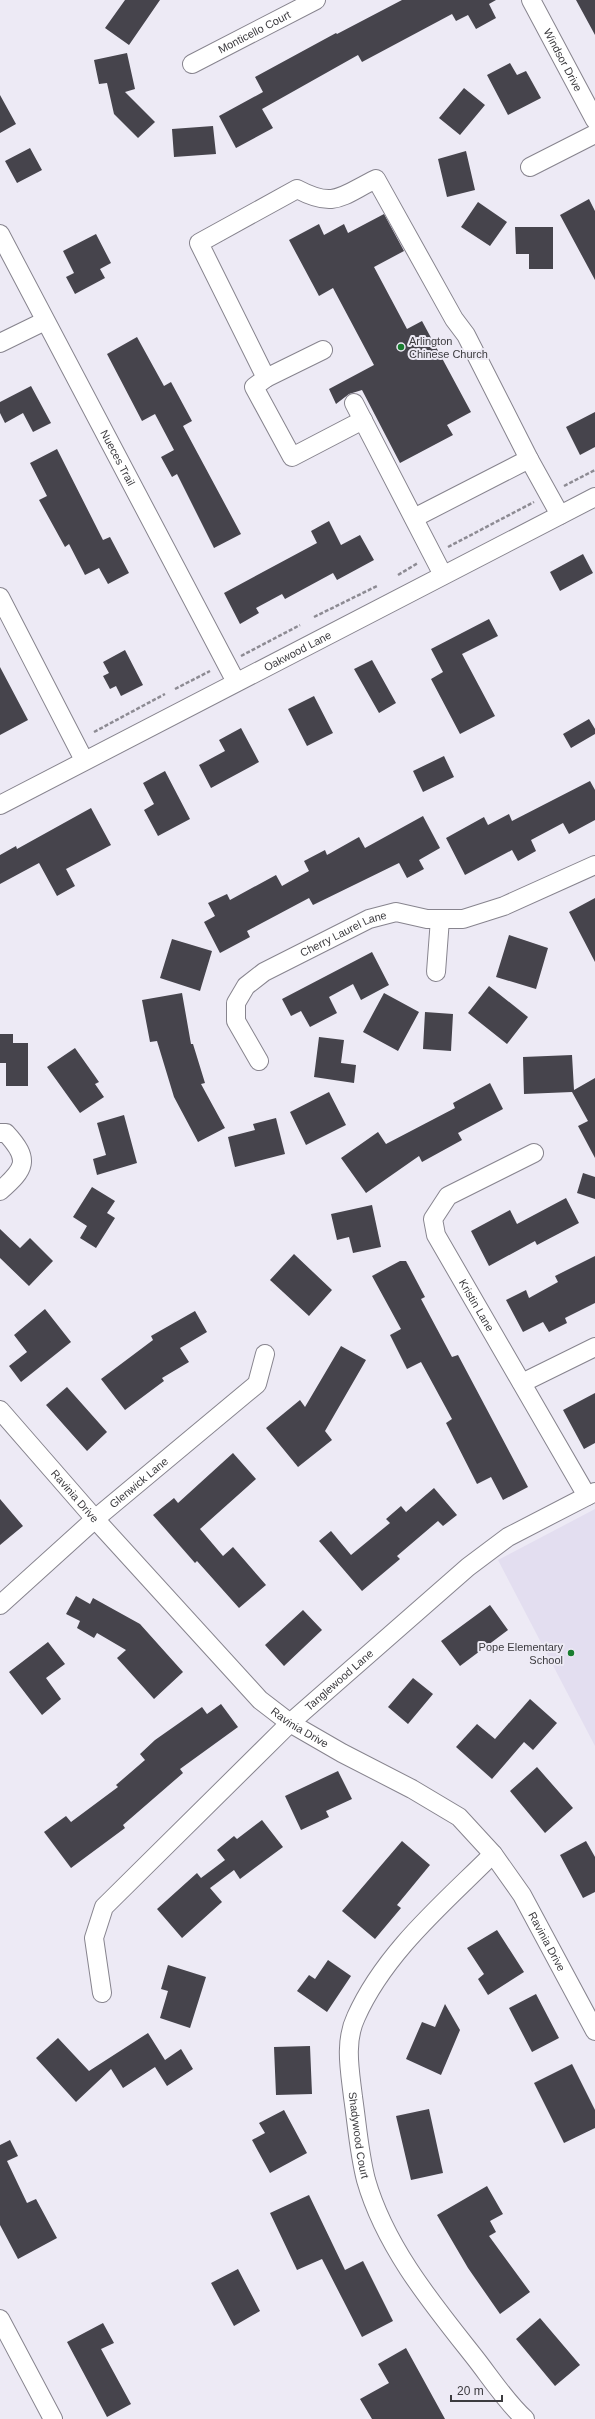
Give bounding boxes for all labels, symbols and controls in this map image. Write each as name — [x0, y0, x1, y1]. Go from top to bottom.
street label: Monticello Court — [216, 8, 292, 55]
street label: Windsor Drive — [541, 27, 585, 93]
place label: Arlington Chinese Church — [409, 335, 488, 360]
marker: Arlington Chinese Church — [396, 342, 406, 352]
street label: Nueces Trail — [98, 428, 137, 488]
street label: Oakwood Lane — [262, 629, 333, 673]
street label: Cherry Laurel Lane — [298, 909, 388, 959]
street label: Kristin Lane — [457, 1277, 496, 1333]
street label: Glenwick Lane — [107, 1455, 170, 1510]
street label: Ravinia Drive — [49, 1467, 101, 1525]
place label: Pope Elementary School — [479, 1641, 563, 1666]
street label: Tanglewood Lane — [303, 1647, 375, 1713]
marker: Pope Elementary School — [566, 1648, 576, 1658]
street label: Ravinia Drive — [269, 1705, 331, 1750]
street label: Ravinia Drive — [526, 1910, 568, 1973]
street label: Shadywood Court — [346, 2091, 371, 2180]
scale bar — [451, 2377, 502, 2403]
text: 20 m — [457, 2384, 484, 2398]

